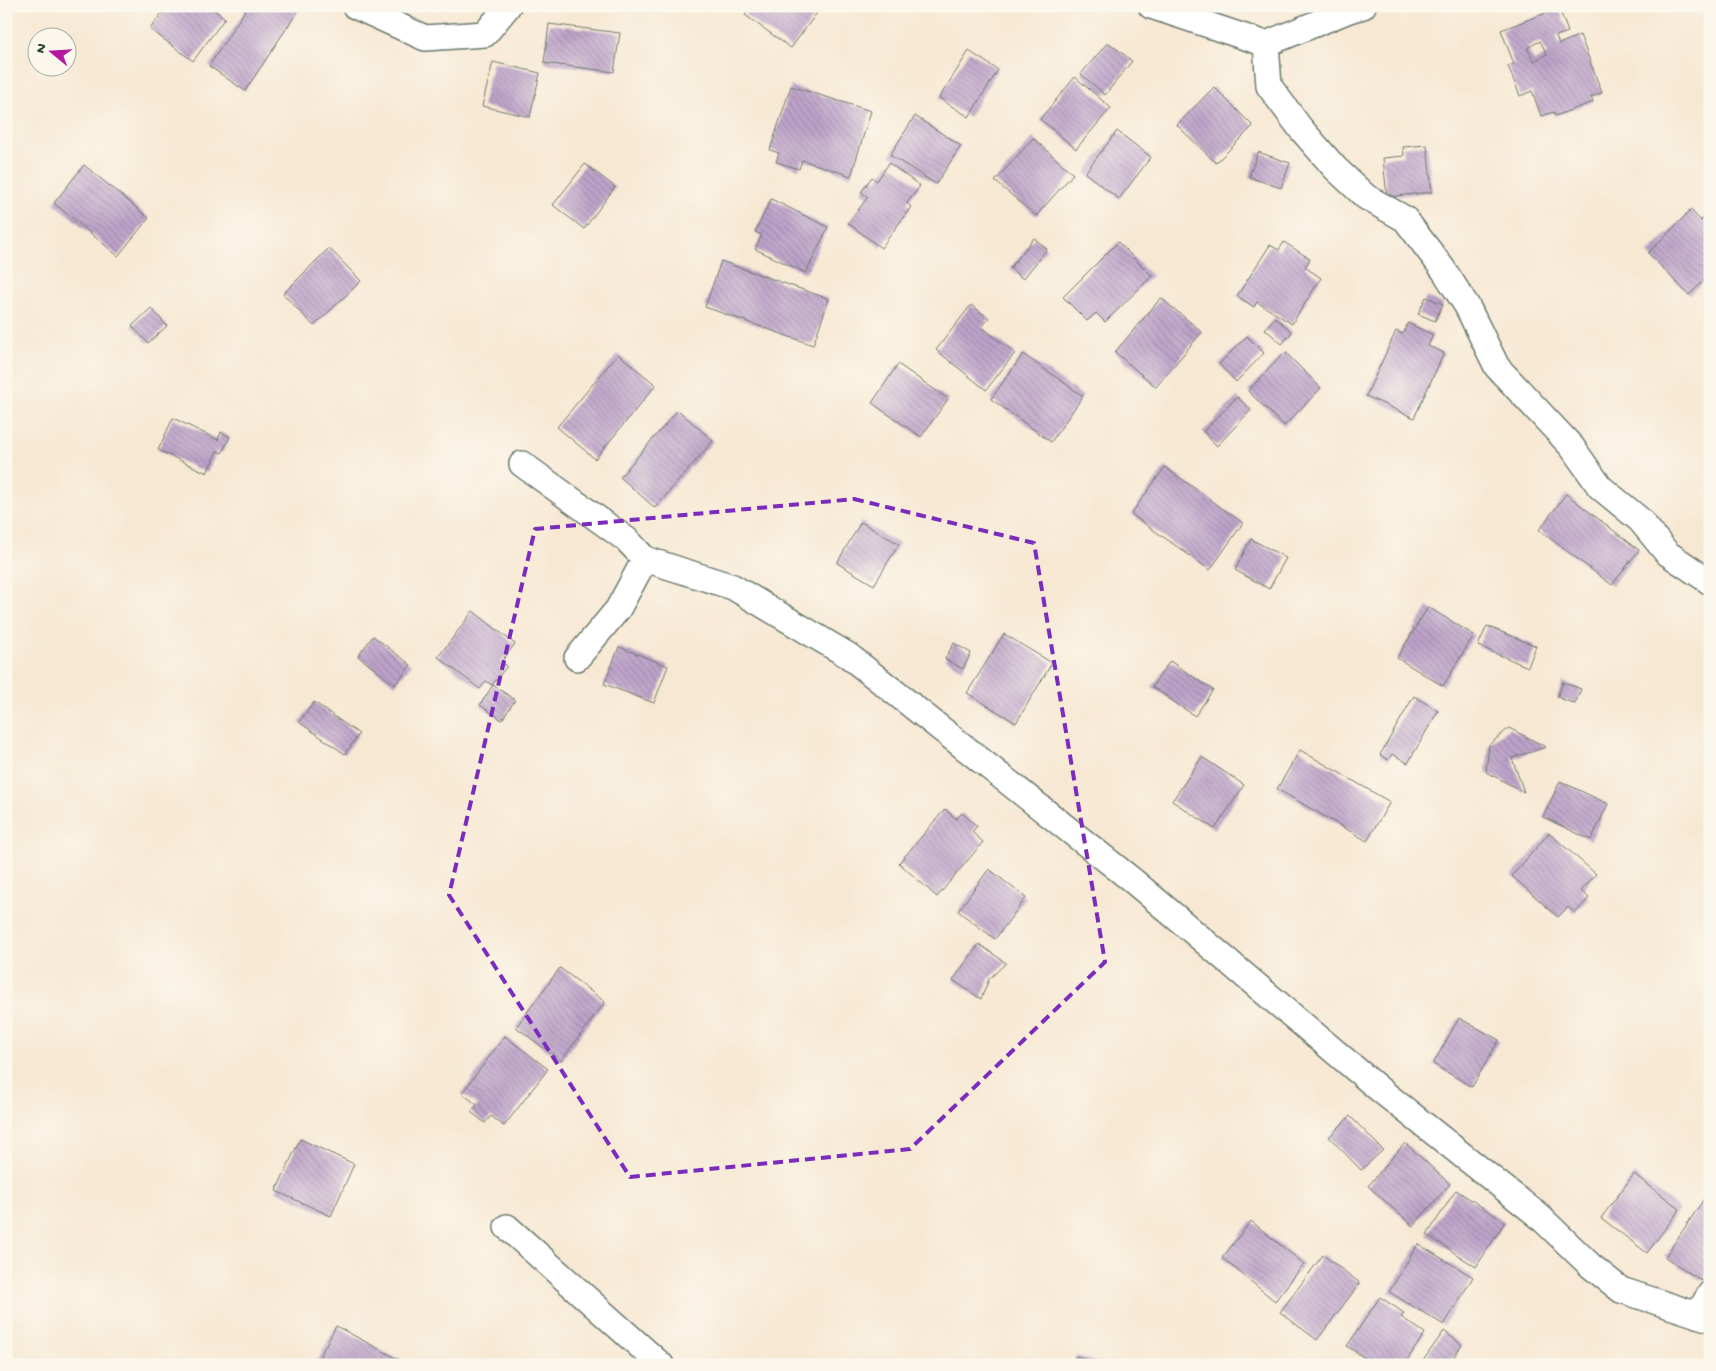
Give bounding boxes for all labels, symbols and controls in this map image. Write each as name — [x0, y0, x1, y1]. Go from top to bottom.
north arrow — [28, 28, 78, 78]
text: N — [33, 42, 52, 56]

